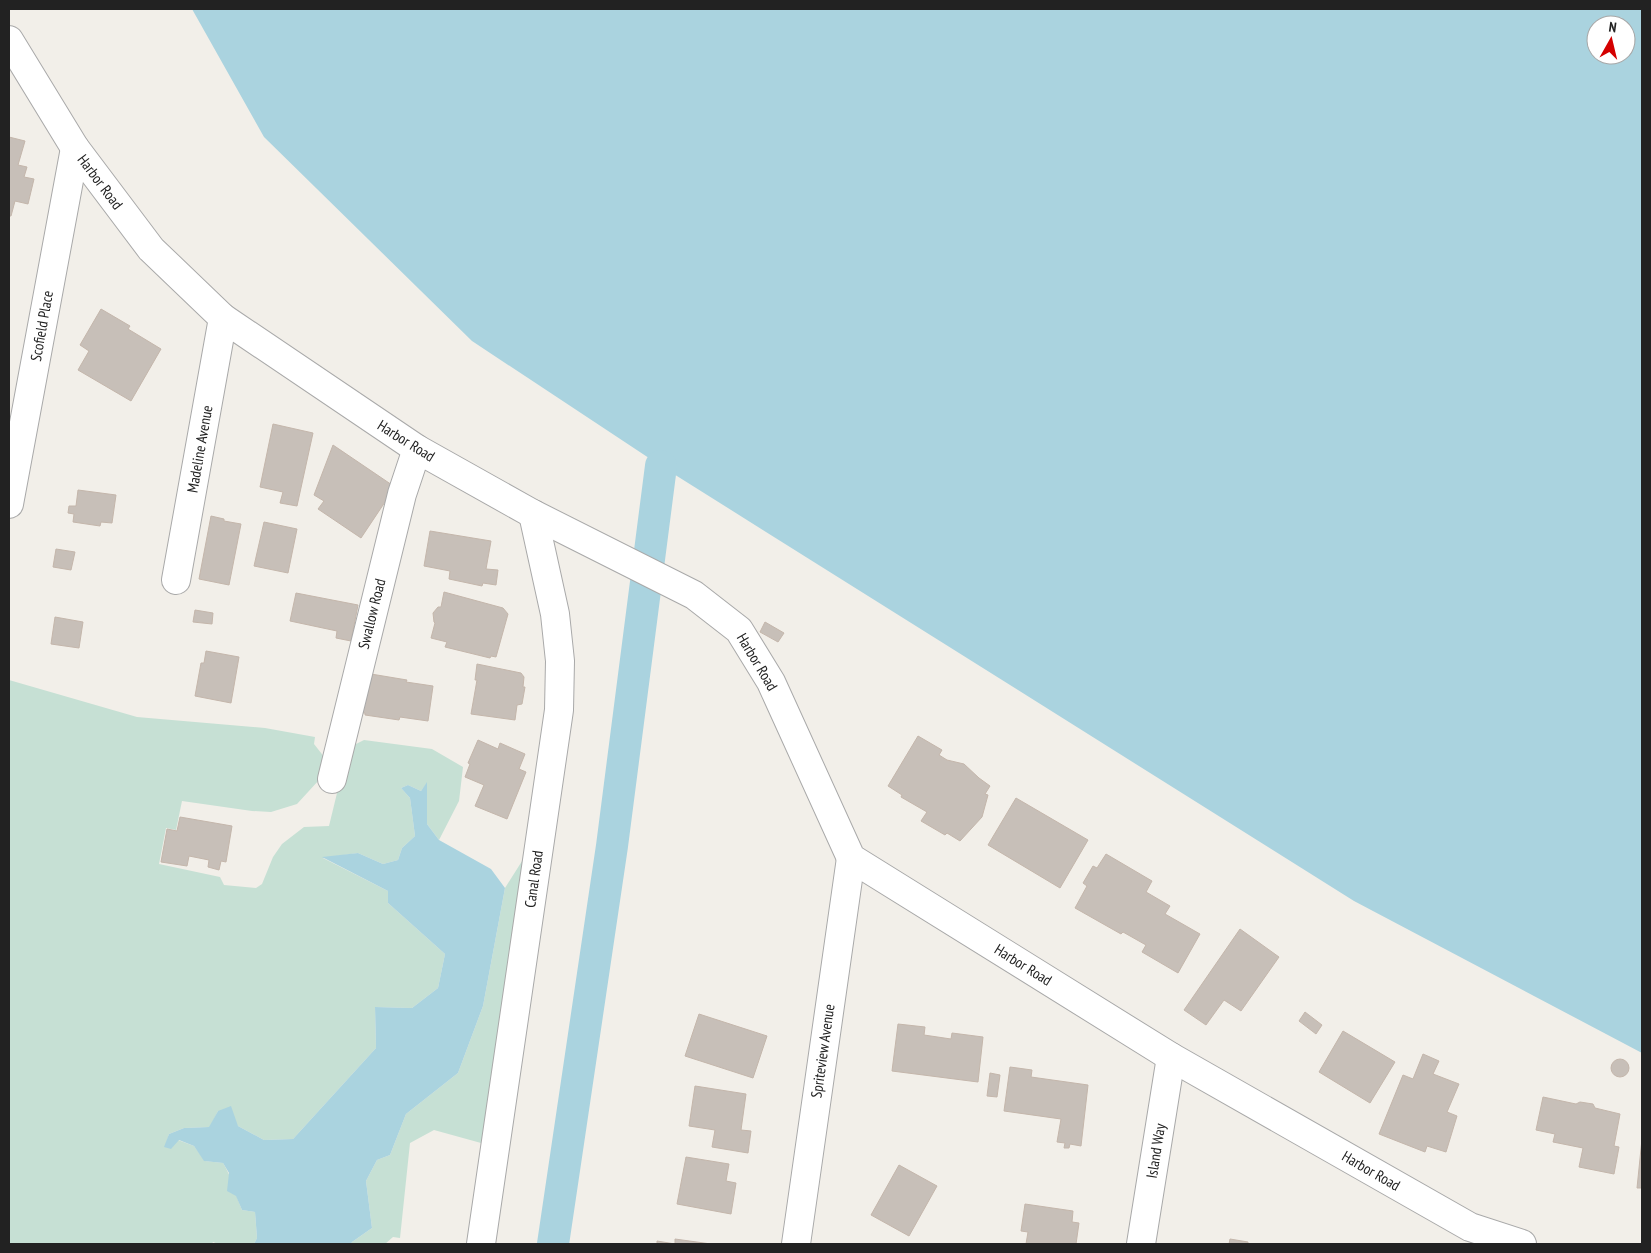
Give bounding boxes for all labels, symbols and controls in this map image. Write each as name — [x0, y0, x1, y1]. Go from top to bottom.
north arrow — [1586, 15, 1636, 65]
text: N — [1608, 18, 1618, 37]
street label: Harbor Road — [74, 150, 127, 213]
street label: Scofield Place — [26, 289, 57, 363]
street label: Madeline Avenue — [182, 404, 217, 494]
street label: Harbor Road — [374, 416, 438, 466]
street label: Swallow Road — [354, 577, 389, 651]
street label: Harbor Road — [733, 629, 782, 694]
street label: Canal Road — [520, 849, 547, 909]
street label: Harbor Road — [991, 940, 1055, 990]
street label: Spriteview Avenue — [807, 1003, 839, 1099]
street label: Island Way — [1142, 1122, 1169, 1180]
street label: Harbor Road — [1339, 1146, 1404, 1195]

